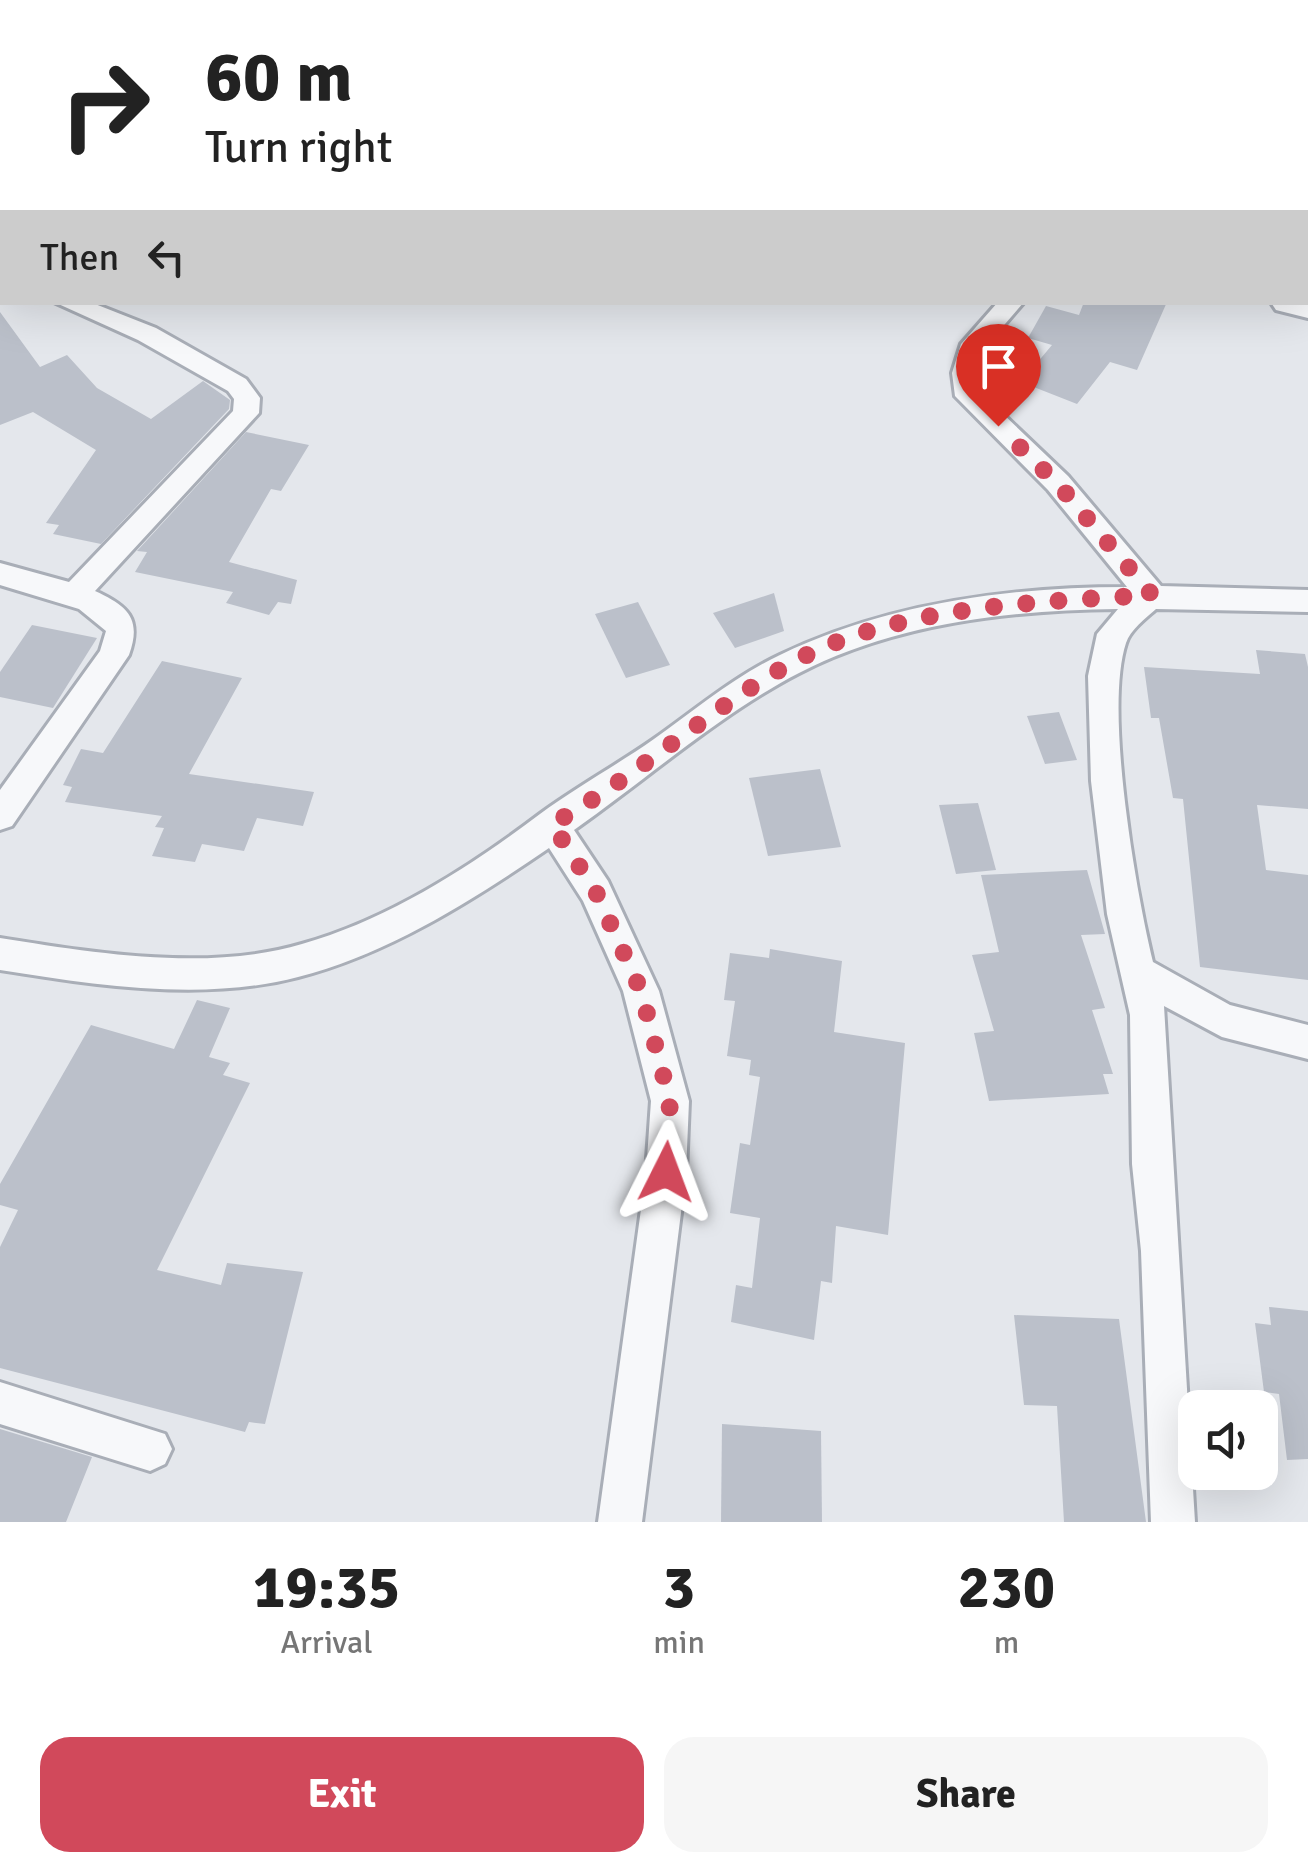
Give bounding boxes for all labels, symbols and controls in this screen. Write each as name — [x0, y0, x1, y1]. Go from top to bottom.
text: 60 m — [205, 34, 353, 120]
icon: right — [40, 40, 170, 170]
text: Turn right — [205, 120, 393, 175]
icon: left — [139, 230, 194, 285]
text: Then — [40, 234, 119, 281]
pin — [956, 324, 1041, 427]
icon: arrive — [971, 339, 1026, 394]
position arrow — [614, 1120, 718, 1224]
map controls — [1178, 1390, 1278, 1490]
button: sound — [1178, 1390, 1278, 1490]
text: 19:35 — [253, 1551, 400, 1625]
text: 3 — [663, 1551, 695, 1625]
text: 230 — [958, 1551, 1055, 1625]
text: Arrival — [281, 1623, 373, 1662]
text: min — [653, 1623, 705, 1662]
text: m — [994, 1623, 1019, 1662]
button: Exit — [40, 1737, 644, 1852]
button: Share — [664, 1737, 1268, 1852]

